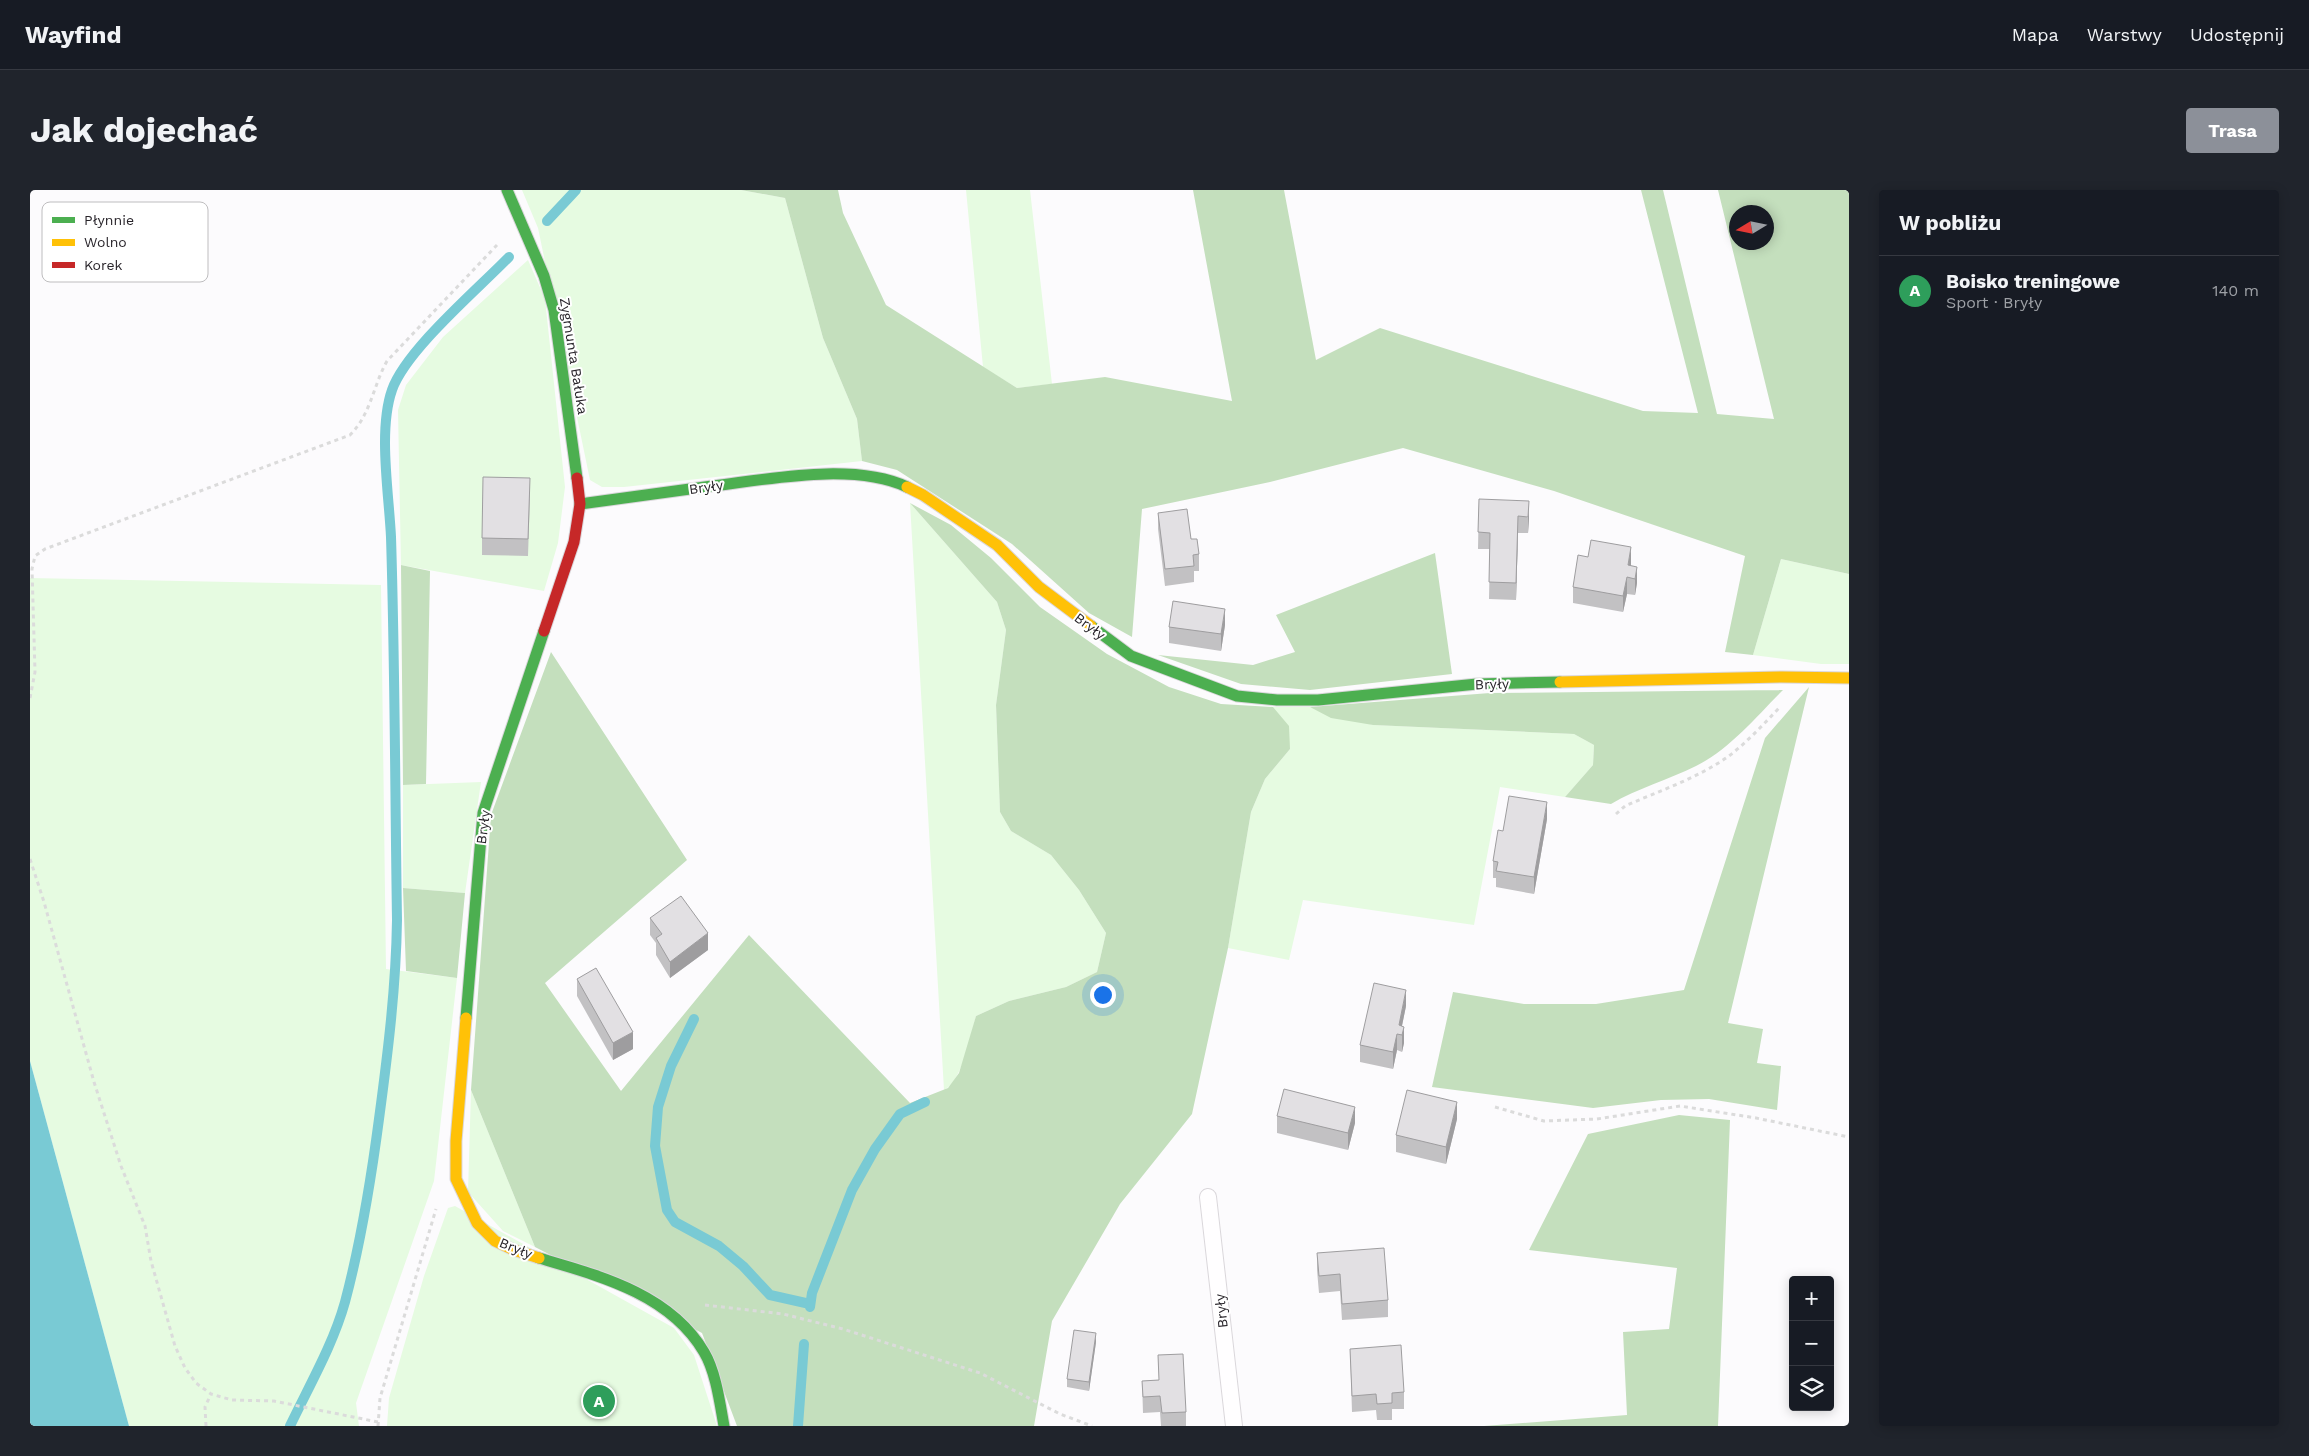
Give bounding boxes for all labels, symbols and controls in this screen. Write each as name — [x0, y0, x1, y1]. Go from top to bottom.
text: Wayfind — [25, 21, 121, 49]
text: Mapa — [2012, 24, 2059, 45]
text: Warstwy — [2087, 24, 2162, 45]
text: Udostępnij — [2190, 24, 2284, 45]
button: Trasa — [2186, 108, 2279, 153]
text: Jak dojechać — [30, 109, 258, 151]
legend — [42, 202, 208, 282]
north arrow — [1729, 205, 1774, 250]
text: W pobliżu — [1899, 210, 2001, 235]
text: Płynnie — [84, 212, 134, 228]
text: Wolno — [84, 234, 127, 250]
text: Korek — [84, 257, 123, 273]
text: Boisko treningowe — [1946, 270, 2120, 293]
text: A — [1910, 281, 1920, 300]
text: 140 m — [2212, 281, 2259, 300]
text: Sport · Bryły — [1946, 293, 2042, 312]
street label: Zygmunta Bałuka — [557, 296, 591, 416]
street label: Bryły — [688, 477, 725, 497]
street label: Bryły — [1071, 609, 1109, 643]
street label: Bryły — [1475, 675, 1510, 693]
street label: Bryły — [473, 808, 493, 845]
your location — [1090, 982, 1116, 1008]
street label: Bryły — [497, 1234, 536, 1262]
map controls — [1789, 1276, 1834, 1411]
button: + — [1789, 1276, 1834, 1321]
street label: Bryły — [1211, 1292, 1231, 1329]
button: − — [1789, 1321, 1834, 1366]
button: layers — [1789, 1366, 1834, 1411]
pin: A — [583, 1382, 615, 1420]

